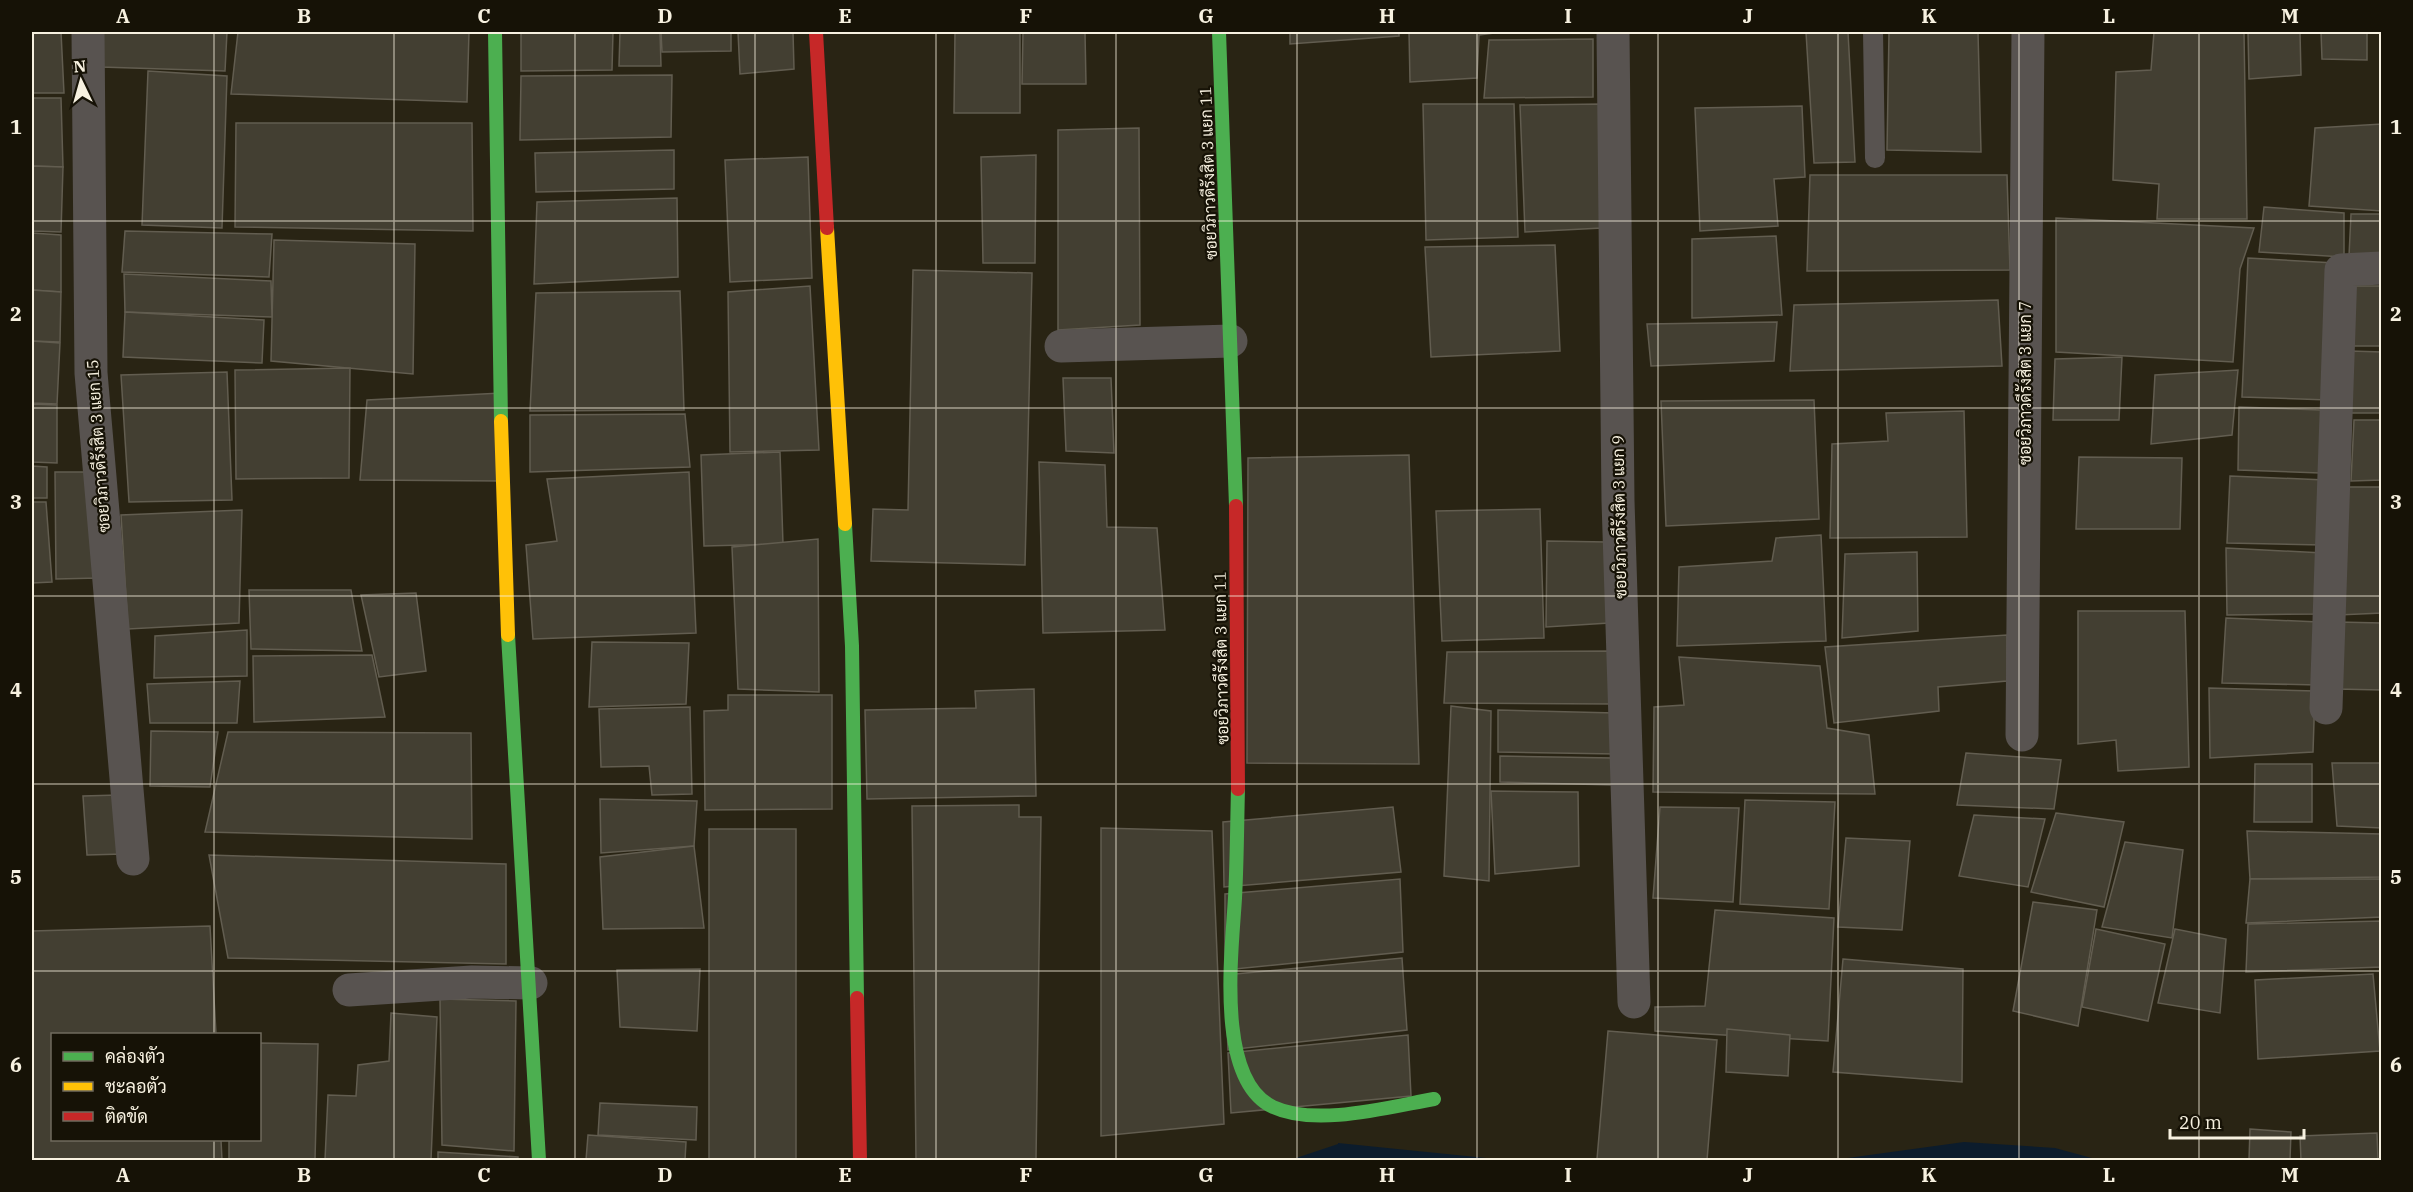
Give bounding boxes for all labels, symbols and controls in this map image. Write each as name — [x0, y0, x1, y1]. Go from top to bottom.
text: A — [116, 2, 130, 29]
text: B — [297, 2, 311, 29]
text: C — [477, 2, 491, 29]
text: D — [657, 2, 673, 29]
text: E — [838, 2, 852, 29]
text: F — [1020, 2, 1032, 29]
text: G — [1198, 2, 1214, 29]
text: H — [1379, 2, 1395, 29]
text: I — [1564, 2, 1572, 29]
text: J — [1743, 2, 1753, 29]
text: K — [1921, 2, 1937, 29]
text: L — [2103, 2, 2115, 29]
text: M — [2281, 2, 2299, 29]
north arrow — [51, 51, 111, 111]
text: N — [73, 56, 87, 77]
street label: ซอยวิภาวดีรังสิต 3 แยก 11 — [1194, 86, 1221, 260]
text: 1 — [10, 113, 22, 140]
text: 1 — [2390, 113, 2402, 140]
text: 2 — [10, 300, 22, 327]
text: 2 — [2390, 300, 2402, 327]
street label: ซอยวิภาวดีรังสิต 3 แยก 7 — [2014, 301, 2035, 465]
street label: ซอยวิภาวดีรังสิต 3 แยก 15 — [81, 359, 114, 533]
street label: ซอยวิภาวดีรังสิต 3 แยก 9 — [1607, 435, 1630, 599]
text: 3 — [10, 488, 22, 515]
text: 3 — [2390, 488, 2402, 515]
street label: ซอยวิภาวดีรังสิต 3 แยก 11 — [1208, 571, 1233, 745]
text: 4 — [10, 676, 22, 703]
text: 4 — [2390, 676, 2402, 703]
text: 5 — [10, 863, 22, 890]
text: 5 — [2390, 863, 2402, 890]
legend — [51, 1033, 261, 1141]
text: คล่องตัว — [105, 1045, 165, 1068]
text: 6 — [10, 1051, 22, 1078]
text: 6 — [2390, 1051, 2402, 1078]
text: ชะลอตัว — [105, 1075, 167, 1098]
scale bar — [2170, 1102, 2304, 1140]
text: ติดขัด — [105, 1105, 148, 1128]
text: 20 m — [2179, 1111, 2222, 1134]
text: A — [116, 1161, 130, 1188]
text: B — [297, 1161, 311, 1188]
text: C — [477, 1161, 491, 1188]
text: D — [657, 1161, 673, 1188]
text: E — [838, 1161, 852, 1188]
text: F — [1020, 1161, 1032, 1188]
text: G — [1198, 1161, 1214, 1188]
text: H — [1379, 1161, 1395, 1188]
text: I — [1564, 1161, 1572, 1188]
text: J — [1743, 1161, 1753, 1188]
text: K — [1921, 1161, 1937, 1188]
text: L — [2103, 1161, 2115, 1188]
text: M — [2281, 1161, 2299, 1188]

